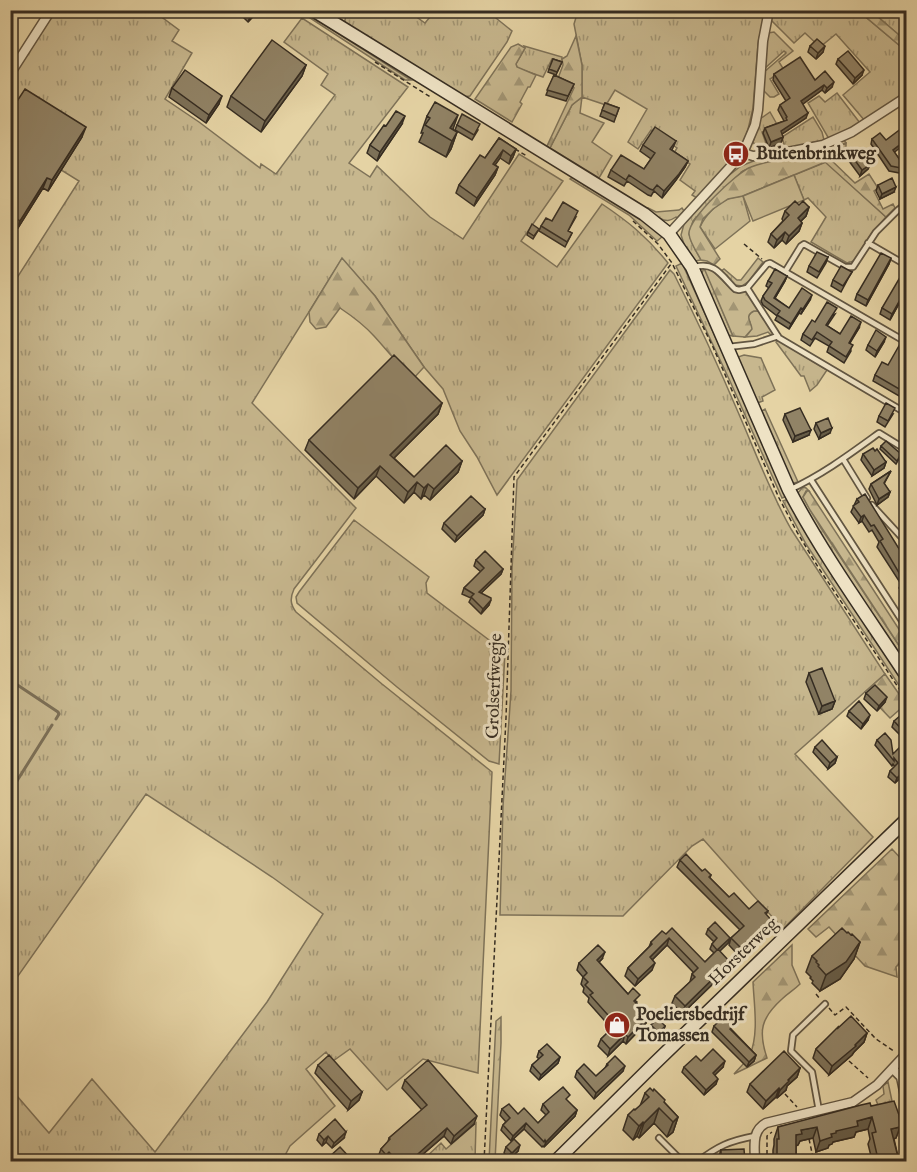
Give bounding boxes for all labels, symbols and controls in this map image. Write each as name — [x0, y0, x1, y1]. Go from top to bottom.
bus stop icon: Buitenbrinkweg — [721, 139, 751, 169]
place label: Buitenbrinkweg — [756, 143, 877, 166]
street label: Grolserfwegje — [482, 633, 508, 739]
street label: Horsterweg — [704, 913, 784, 991]
place label: Poeliersbedrijf Tomassen — [635, 1004, 748, 1048]
shop icon: Poeliersbedrijf Tomassen — [602, 1010, 632, 1040]

